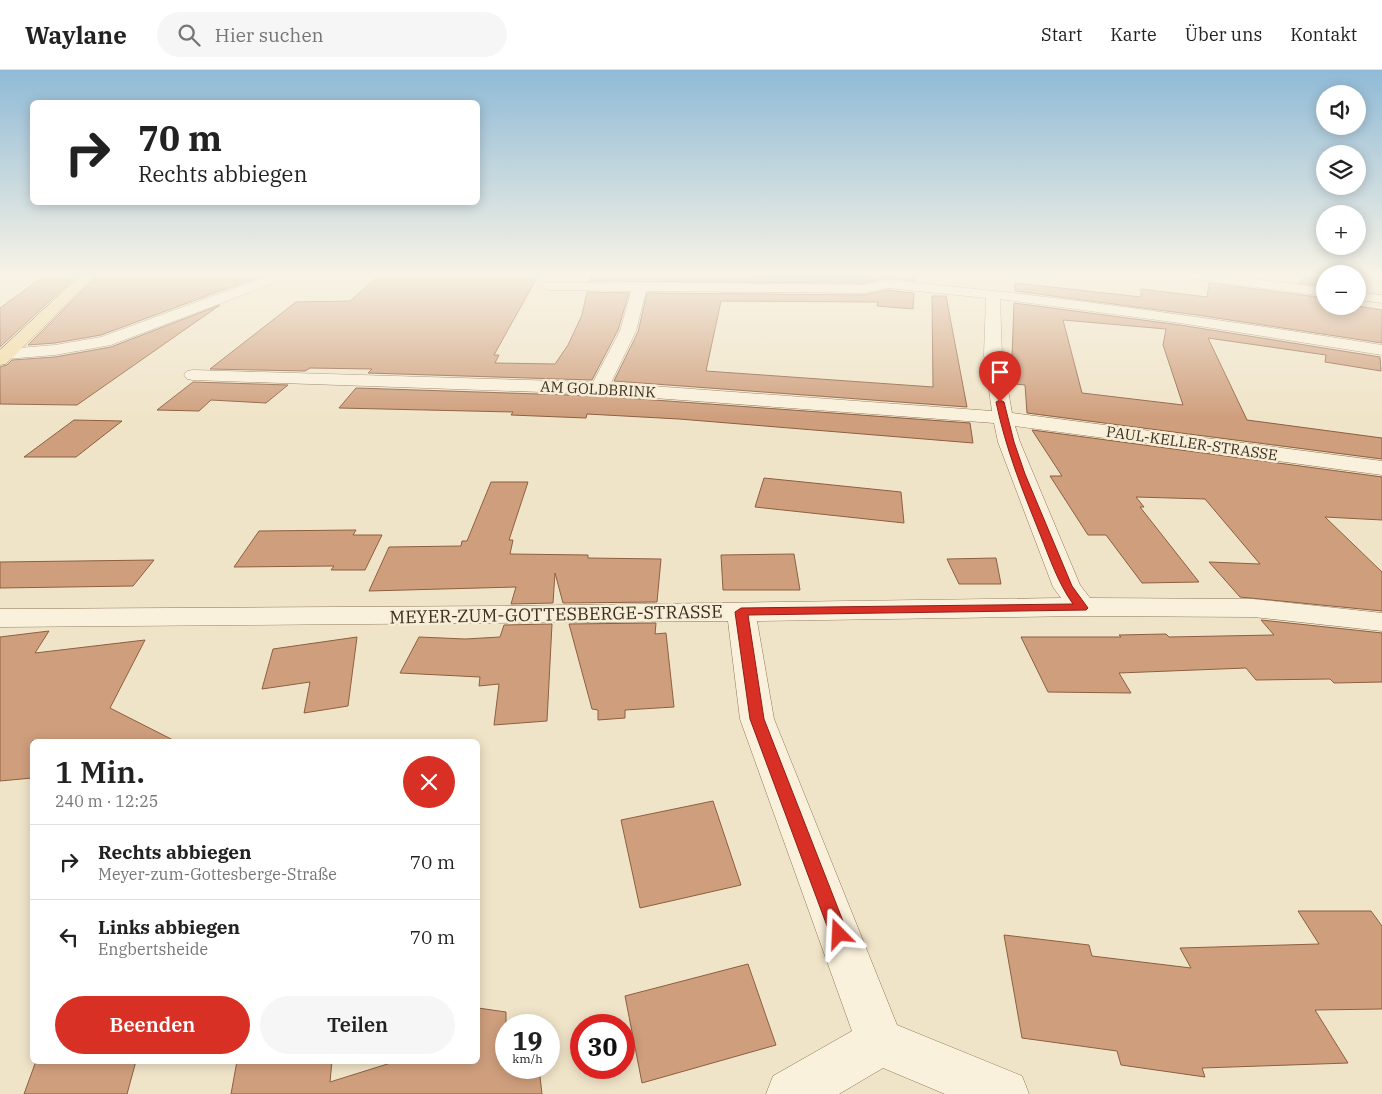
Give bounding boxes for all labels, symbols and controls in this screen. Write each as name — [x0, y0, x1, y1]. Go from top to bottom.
search box — [157, 12, 507, 57]
text: Waylane — [25, 19, 127, 51]
icon: search — [175, 21, 203, 49]
text: Hier suchen — [215, 23, 324, 47]
text: Start — [1041, 23, 1082, 46]
text: Karte — [1110, 23, 1157, 46]
text: Über uns — [1185, 23, 1262, 46]
text: Kontakt — [1290, 23, 1357, 46]
map controls — [1316, 85, 1366, 315]
button: sound — [1316, 85, 1366, 135]
text: 70 m — [138, 115, 222, 161]
icon: right — [55, 120, 120, 185]
button: layers — [1316, 145, 1366, 195]
text: Rechts abbiegen — [138, 159, 307, 188]
button: + — [1316, 205, 1366, 255]
button: − — [1316, 265, 1366, 315]
pin — [979, 351, 1021, 402]
icon: arrive — [986, 358, 1014, 386]
street label: AM GOLDBRINK — [540, 376, 657, 402]
street label: PAUL-KELLER-STRASSE — [1105, 422, 1279, 464]
street label: MEYER-ZUM-GOTTESBERGE-STRASSE — [389, 600, 723, 628]
text: 1 Min. — [55, 752, 145, 791]
button: close — [403, 756, 455, 808]
text: 240 m · 12:25 — [55, 791, 158, 811]
text: Rechts abbiegen — [98, 840, 252, 864]
icon: right — [55, 848, 83, 876]
text: 70 m — [410, 850, 455, 874]
text: Meyer-zum-Gottesberge-Straße — [98, 864, 337, 884]
position arrow — [812, 907, 864, 959]
text: Links abbiegen — [98, 915, 240, 939]
icon: left — [55, 923, 83, 951]
text: 70 m — [410, 925, 455, 949]
text: Engbertsheide — [98, 939, 208, 959]
button: Beenden — [55, 996, 250, 1054]
button: Teilen — [260, 996, 455, 1054]
speed limit sign: 30 — [570, 1014, 635, 1079]
text: 19 — [512, 1024, 543, 1057]
text: km/h — [512, 1051, 543, 1066]

